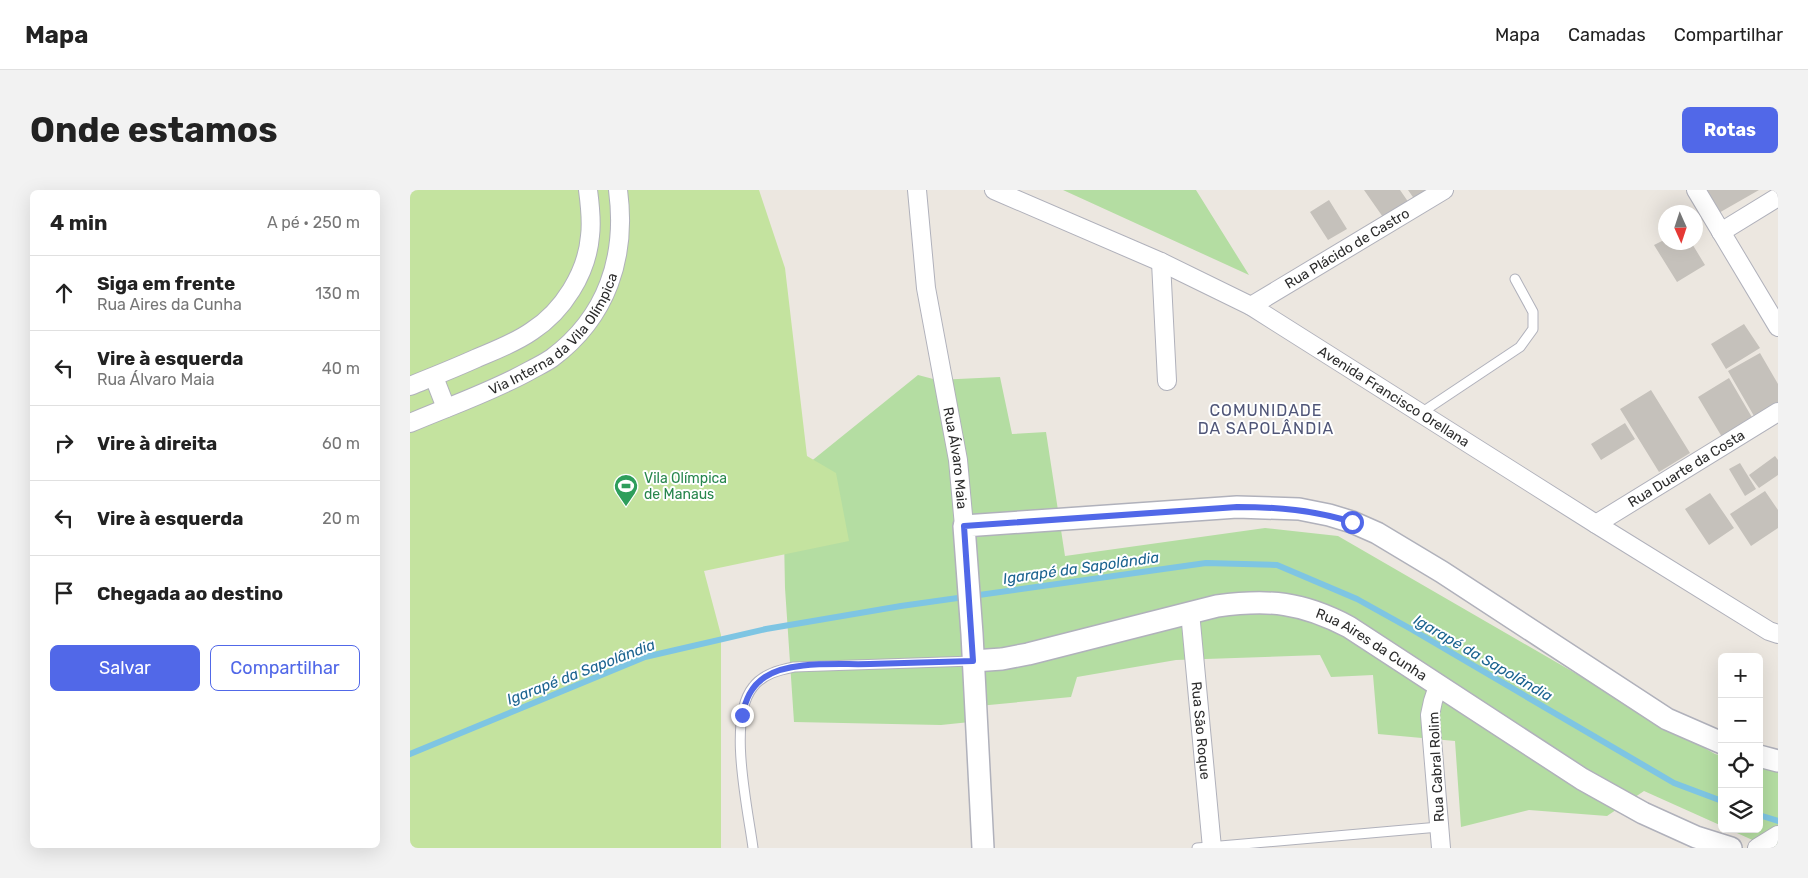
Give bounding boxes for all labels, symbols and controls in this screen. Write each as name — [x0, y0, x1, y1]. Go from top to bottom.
text: Mapa — [25, 21, 88, 49]
text: Mapa — [1495, 24, 1540, 46]
text: Camadas — [1568, 24, 1646, 46]
text: Compartilhar — [1674, 24, 1783, 46]
button: Rotas — [1682, 107, 1778, 153]
text: Onde estamos — [30, 109, 278, 151]
street label: Rua Plácido de Castro — [1282, 205, 1413, 293]
north arrow — [1658, 205, 1703, 250]
text: 4 min — [50, 210, 108, 235]
text: A pé · 250 m — [267, 213, 360, 232]
street label: Via Interna da Vila Olímpica — [486, 271, 621, 399]
text: Siga em frente — [97, 272, 235, 295]
icon: ahead — [50, 279, 78, 307]
text: 130 m — [315, 284, 360, 303]
text: Rua Aires da Cunha — [97, 295, 242, 314]
street label: Avenida Francisco Orellana — [1315, 343, 1472, 451]
text: Vire à esquerda — [97, 347, 244, 370]
icon: left — [50, 354, 78, 382]
text: 40 m — [322, 359, 360, 378]
text: Rua Álvaro Maia — [97, 370, 215, 389]
district label: COMUNIDADE DA SAPOLÂNDIA — [1198, 401, 1334, 438]
street label: Rua Álvaro Maia — [939, 406, 970, 510]
street label: Rua Duarte da Costa — [1625, 427, 1748, 511]
icon: right — [50, 429, 78, 457]
text: Vire à direita — [97, 432, 217, 455]
text: 60 m — [322, 434, 360, 453]
place label: Vila Olímpica de Manaus — [644, 470, 727, 503]
sports icon: Vila Olímpica de Manaus — [613, 473, 639, 507]
icon: left — [50, 504, 78, 532]
text: Vire à esquerda — [97, 507, 244, 530]
text: 20 m — [322, 509, 360, 528]
route start — [1341, 511, 1364, 534]
water label: Igarapé da Sapolândia — [1002, 548, 1160, 588]
icon: arrive — [50, 579, 78, 607]
text: Chegada ao destino — [97, 582, 283, 605]
street label: Rua Aires da Cunha — [1313, 605, 1430, 685]
water label: Igarapé da Sapolândia — [1410, 611, 1556, 705]
water label: Igarapé da Sapolândia — [504, 635, 658, 709]
button: Salvar — [50, 645, 200, 691]
button: Compartilhar — [210, 645, 360, 691]
map controls — [1718, 653, 1763, 833]
button: + — [1718, 653, 1763, 698]
street label: Rua São Roque — [1188, 681, 1214, 781]
button: − — [1718, 698, 1763, 743]
route end — [731, 704, 754, 727]
street label: Rua Cabral Rolim — [1425, 711, 1448, 822]
button: locate — [1718, 743, 1763, 788]
button: layers — [1718, 788, 1763, 833]

